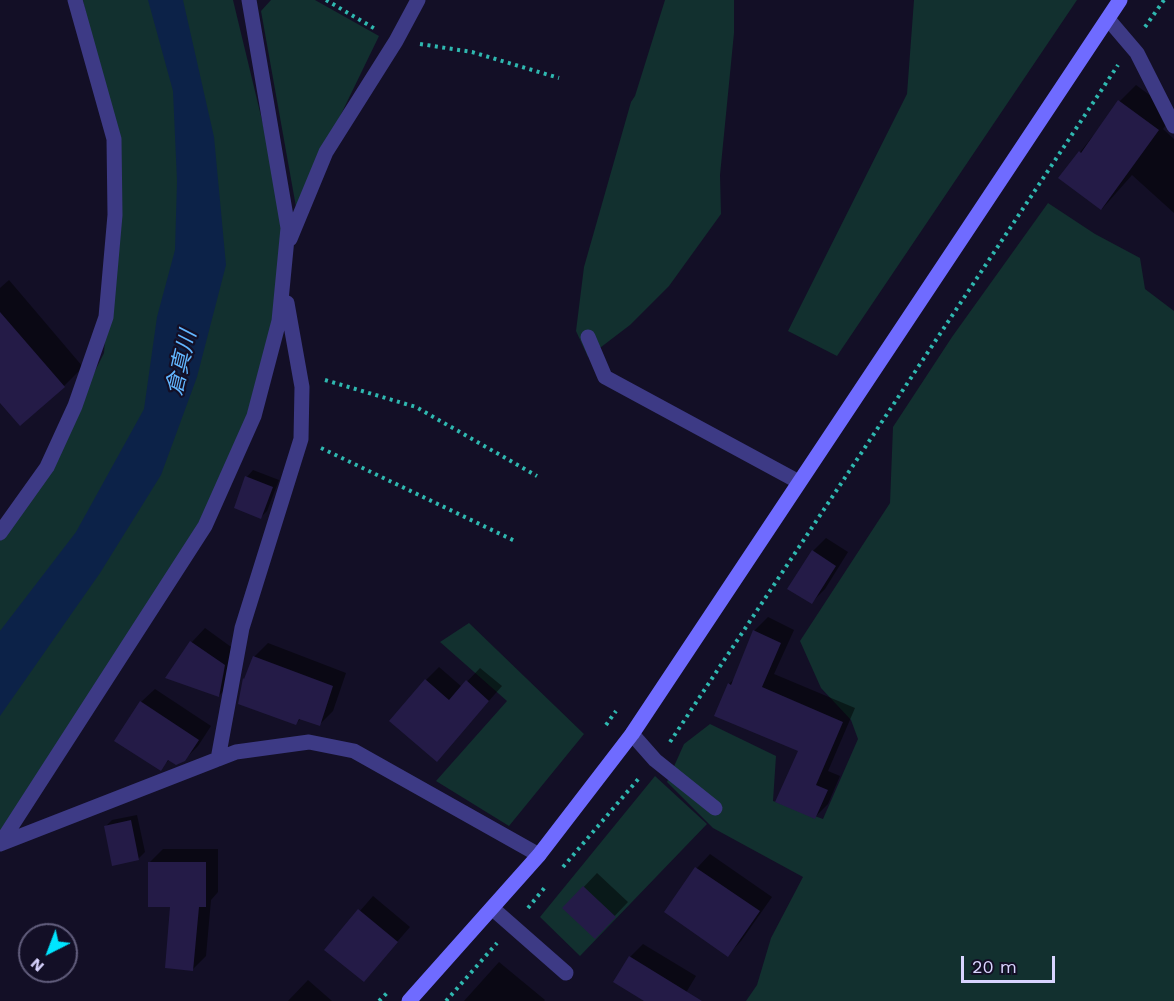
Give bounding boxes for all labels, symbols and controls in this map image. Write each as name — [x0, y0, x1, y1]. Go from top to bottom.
water label: 倉真川 — [162, 328, 202, 398]
north arrow — [18, 923, 78, 983]
scale bar — [964, 944, 1058, 982]
text: N — [26, 954, 48, 976]
text: 20 m — [972, 956, 1017, 977]

